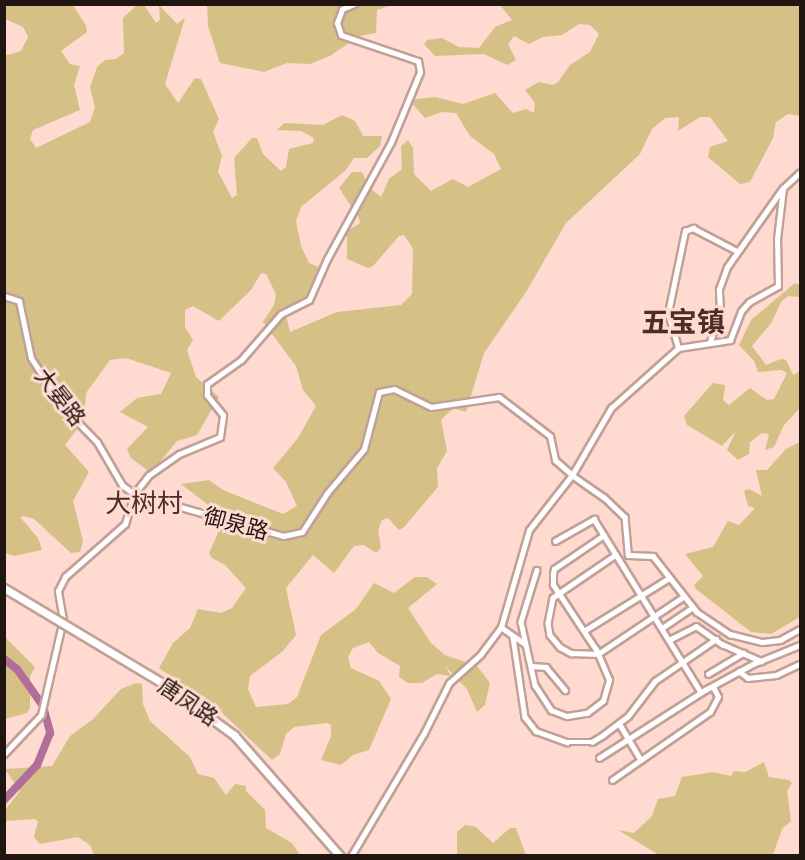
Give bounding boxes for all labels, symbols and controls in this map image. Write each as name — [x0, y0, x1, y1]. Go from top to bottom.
district label: 五宝镇 — [641, 305, 725, 339]
street label: 大晏路 — [29, 363, 91, 431]
district label: 大树村 — [105, 487, 183, 519]
street label: 御泉路 — [201, 503, 271, 545]
street label: 唐凤路 — [153, 673, 223, 731]

